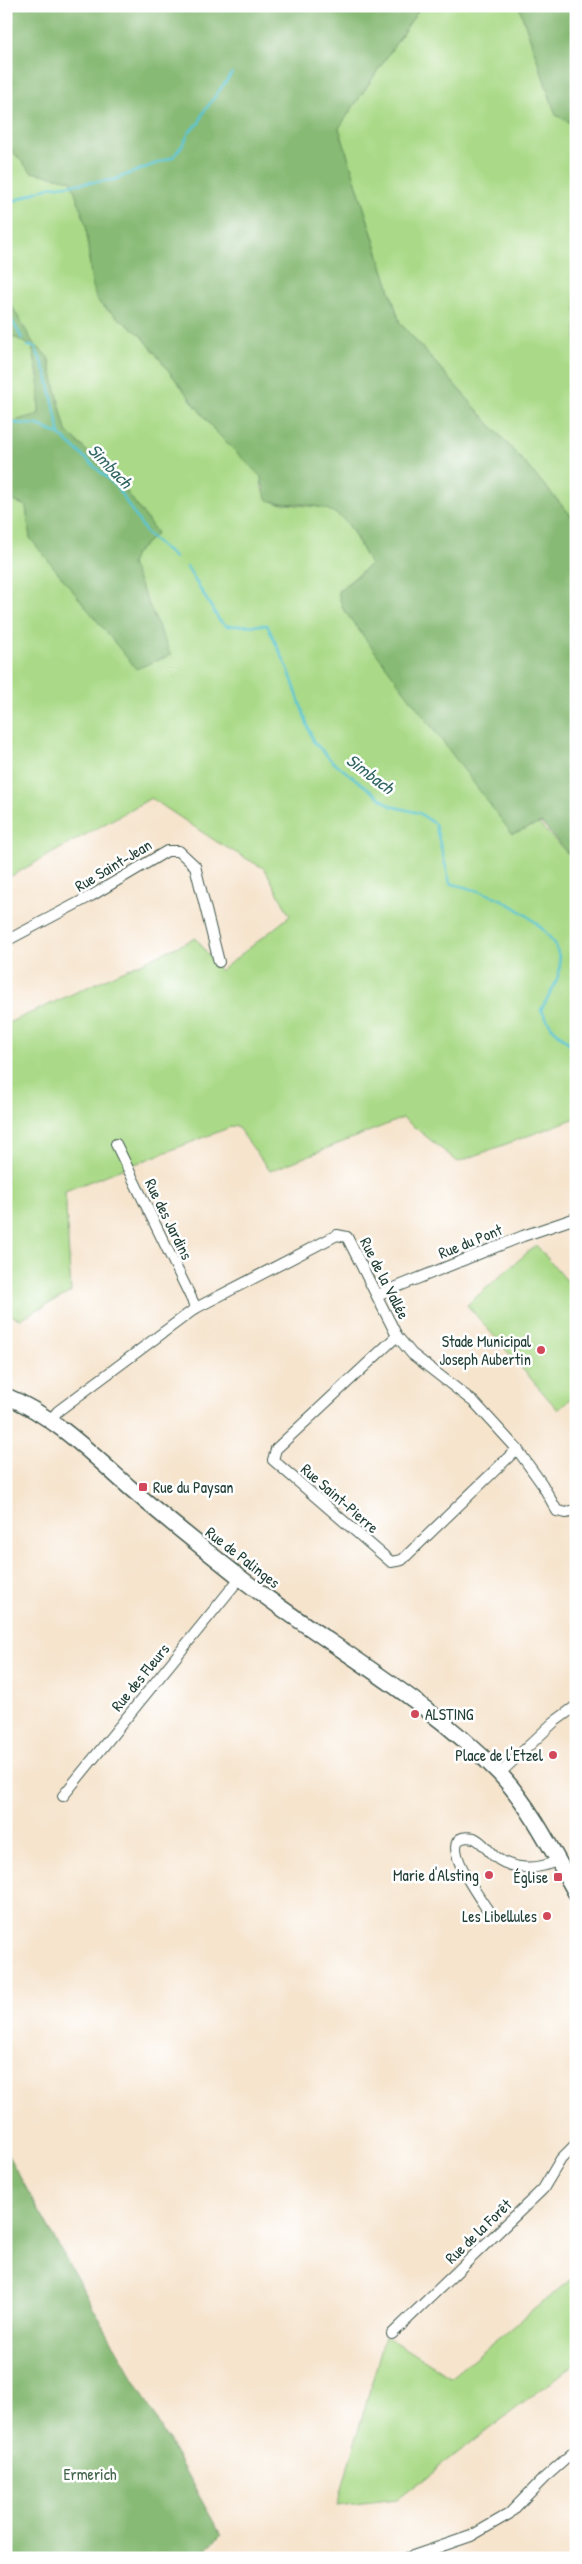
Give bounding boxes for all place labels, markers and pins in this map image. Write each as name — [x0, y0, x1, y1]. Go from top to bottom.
place label: Stade Municipal Joseph Aubertin — [439, 1330, 532, 1370]
marker: Stade Municipal Joseph Aubertin — [535, 1344, 547, 1356]
place label: Rue du Paysan — [153, 1476, 233, 1498]
marker: Rue du Paysan — [137, 1481, 149, 1493]
place label: ALSTING — [425, 1703, 474, 1725]
marker: ALSTING — [409, 1708, 421, 1720]
place label: Place de l'Etzel — [455, 1744, 544, 1766]
marker: Place de l'Etzel — [547, 1749, 559, 1761]
place label: Marie d'Alsting — [393, 1864, 479, 1886]
place label: Église — [513, 1866, 549, 1888]
marker: Marie d'Alsting — [483, 1869, 495, 1881]
marker: Église — [552, 1871, 564, 1883]
place label: Les Libellules — [462, 1905, 537, 1927]
marker: Les Libellules — [541, 1910, 553, 1922]

